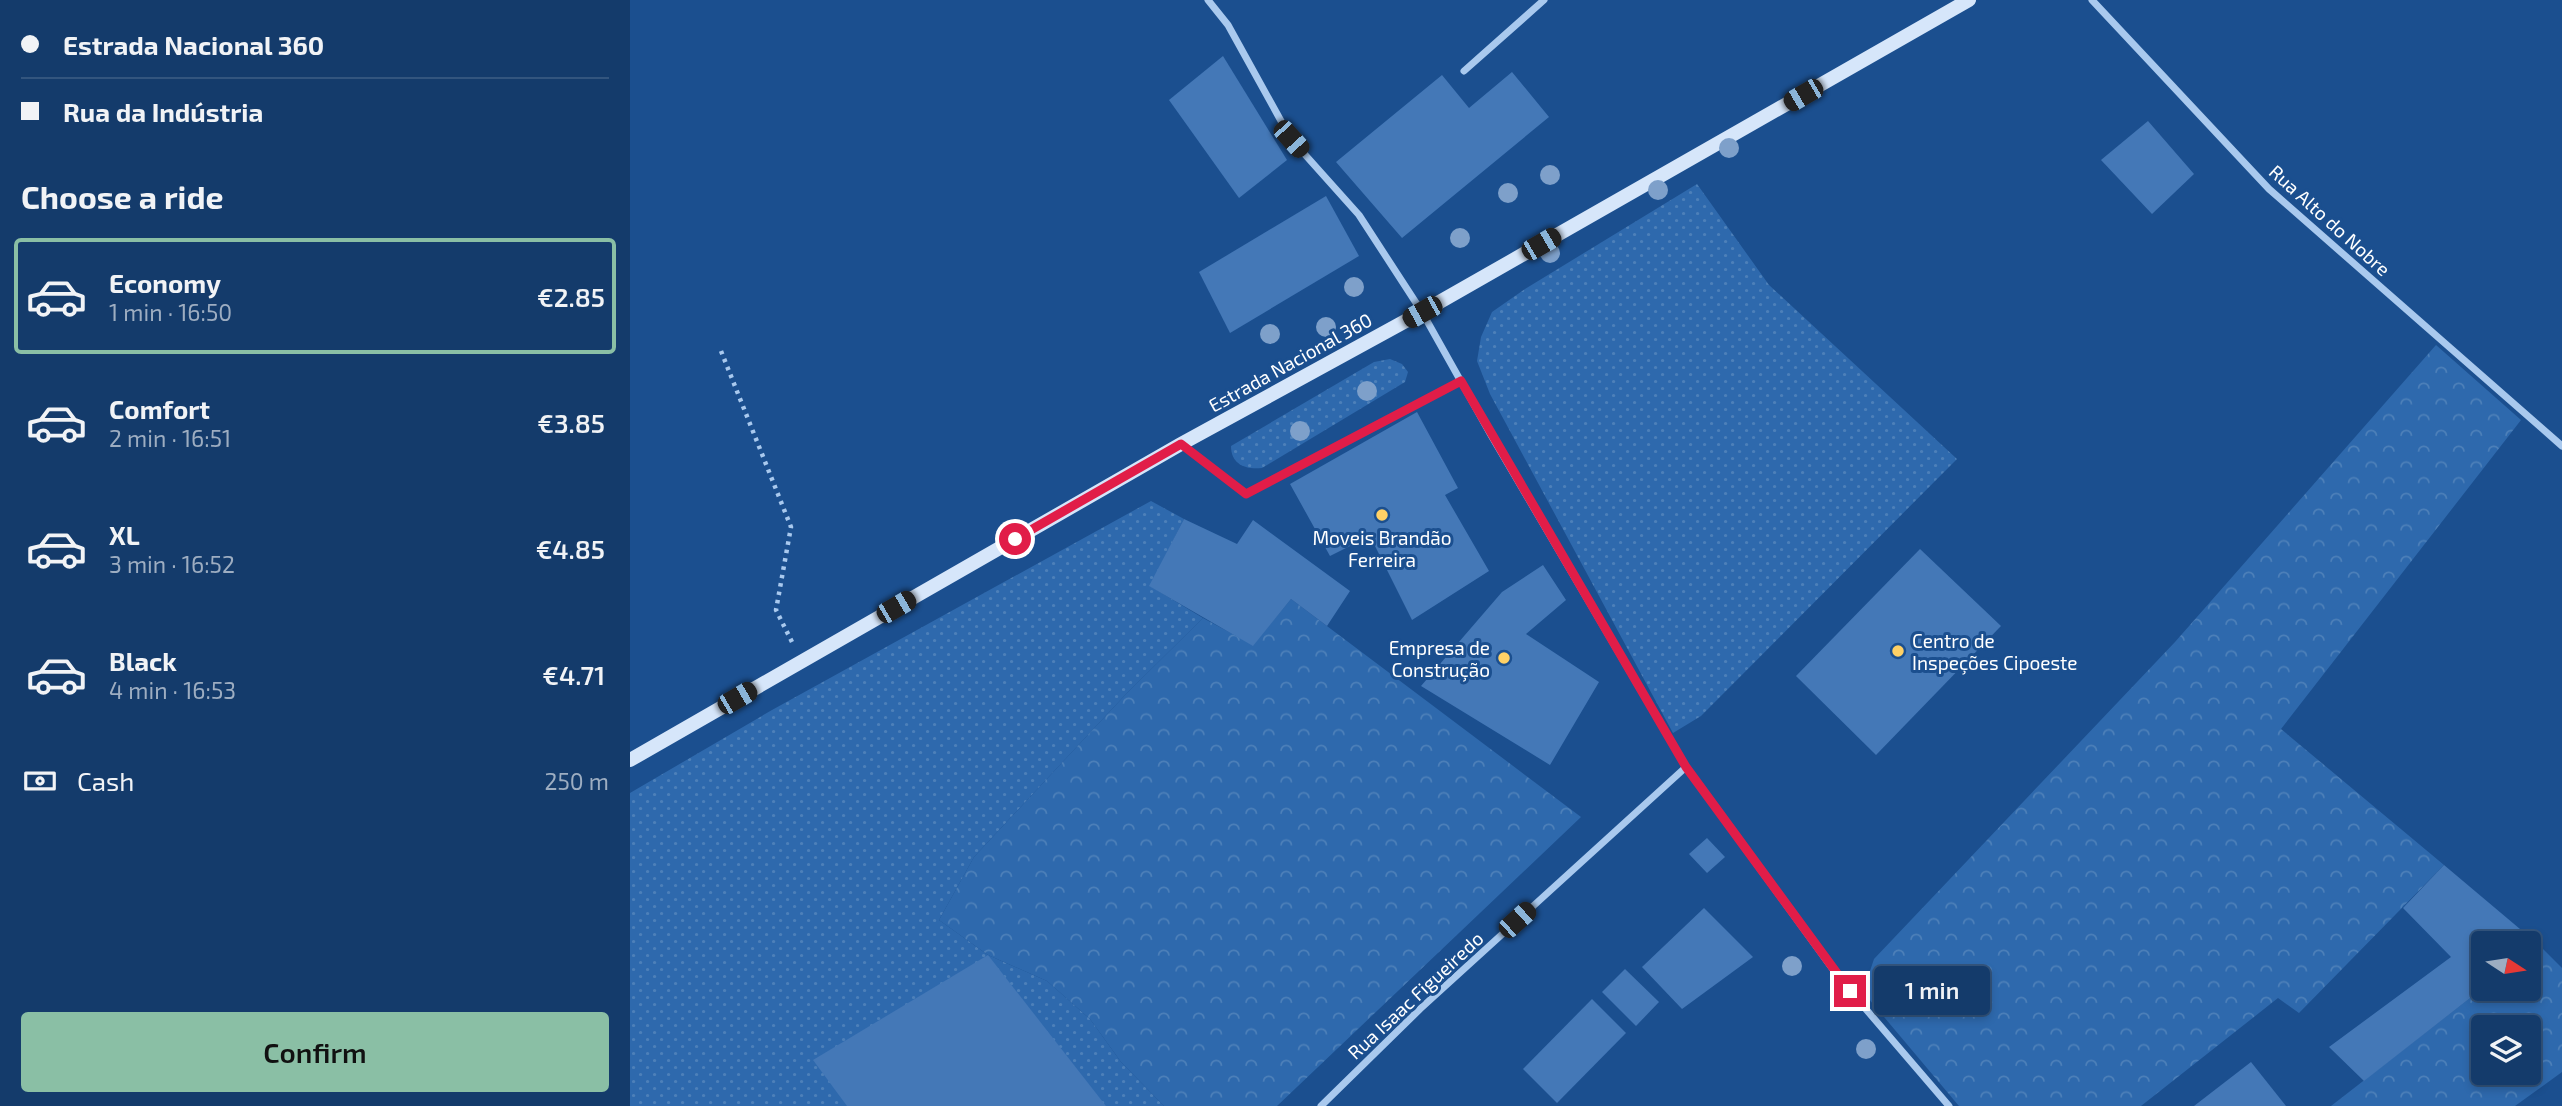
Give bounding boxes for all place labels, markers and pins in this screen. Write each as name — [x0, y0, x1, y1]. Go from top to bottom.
marker: Moveis Brandão Ferreira — [1374, 507, 1390, 523]
place label: Moveis Brandão Ferreira — [1312, 526, 1452, 571]
place label: Centro de Inspeções Cipoeste — [1912, 629, 2078, 675]
place label: Empresa de Construção — [1389, 636, 1490, 682]
marker: Centro de Inspeções Cipoeste — [1890, 643, 1906, 659]
marker: Empresa de Construção — [1496, 650, 1512, 666]

